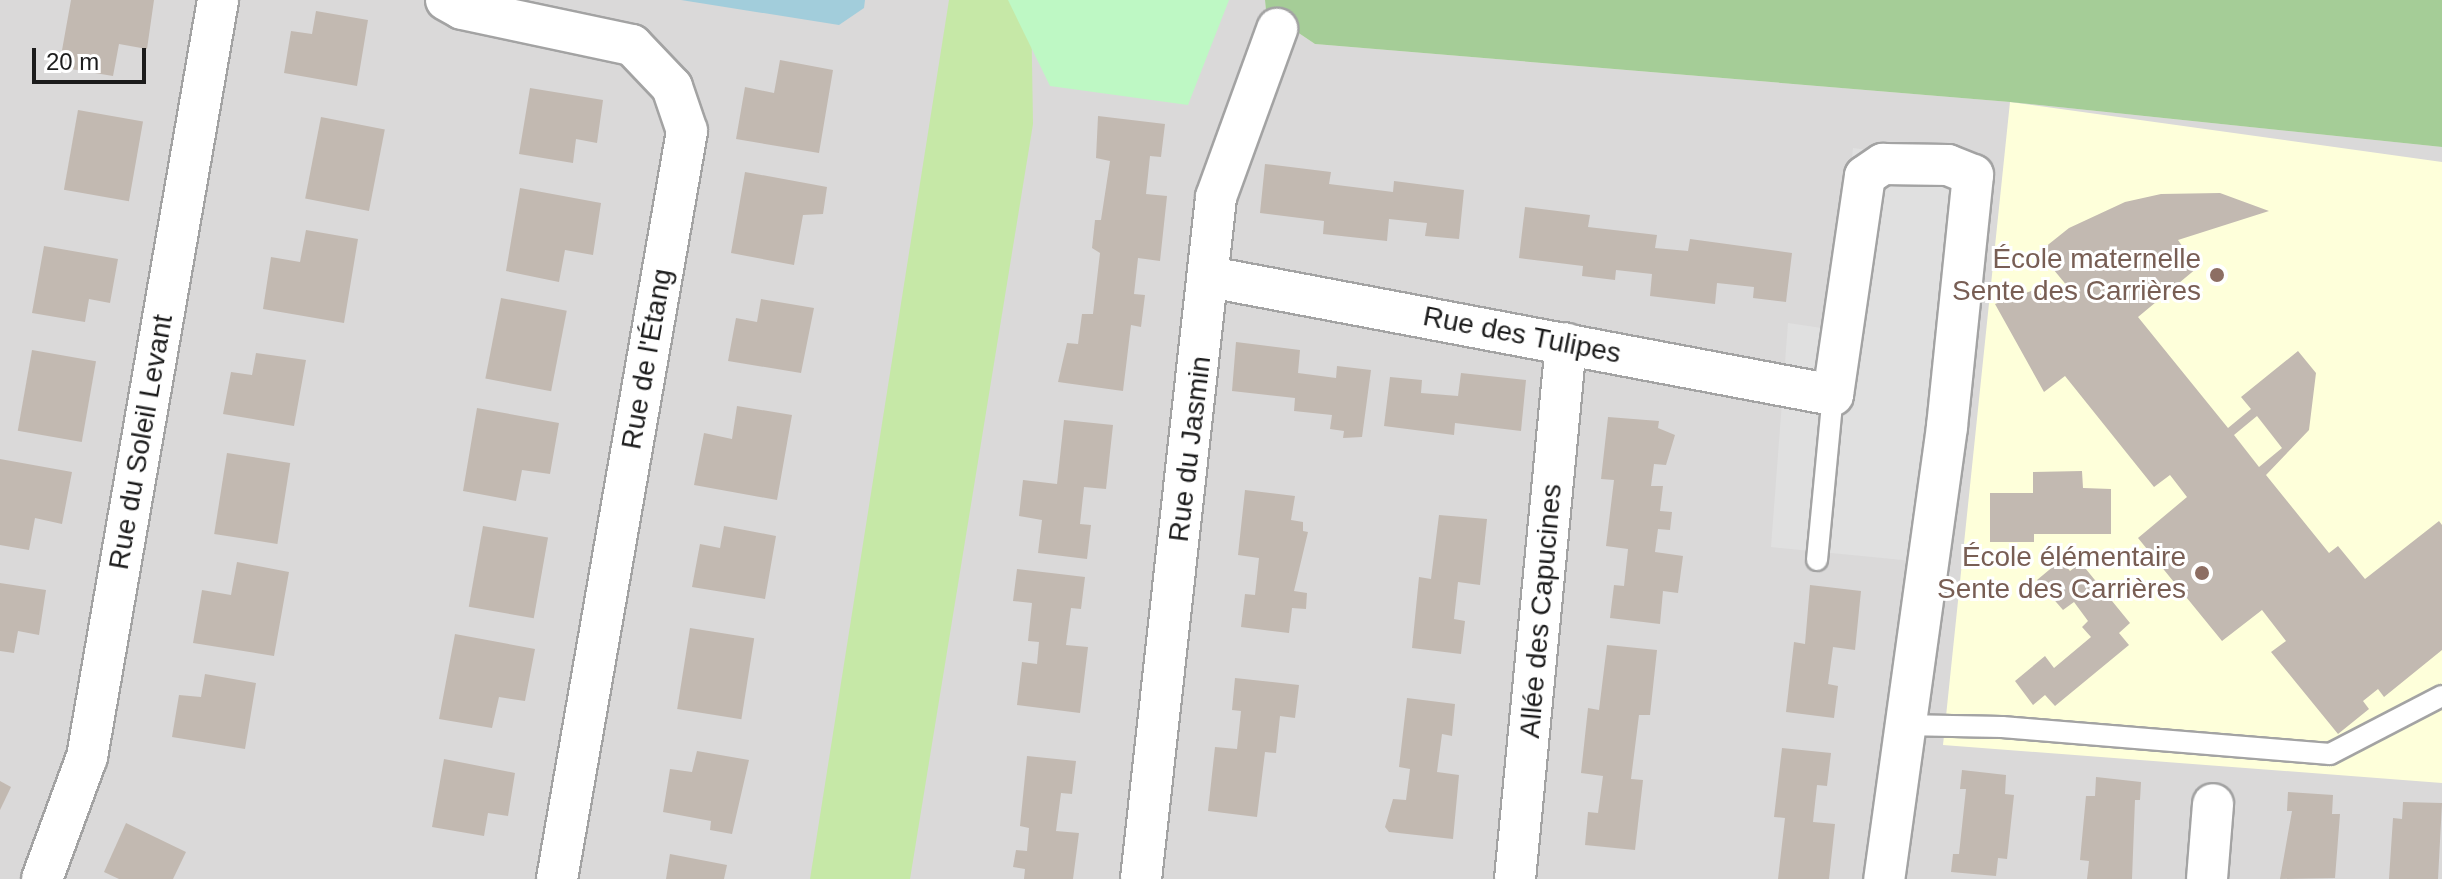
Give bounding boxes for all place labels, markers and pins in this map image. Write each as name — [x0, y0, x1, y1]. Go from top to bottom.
place label: École maternelle Sente des Carrières — [1952, 242, 2201, 308]
marker: École maternelle Sente des Carrières — [2208, 266, 2226, 284]
place label: École élémentaire Sente des Carrières — [1937, 540, 2186, 606]
marker: École élémentaire Sente des Carrières — [2193, 564, 2211, 582]

